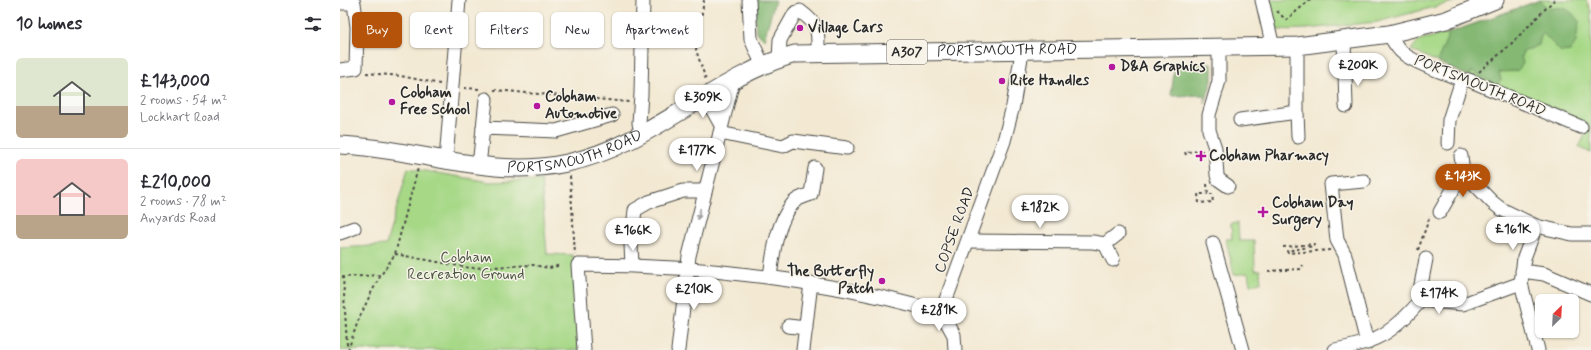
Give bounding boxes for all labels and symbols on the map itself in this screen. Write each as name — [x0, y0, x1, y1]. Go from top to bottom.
place label: Village Cars — [808, 18, 883, 39]
marker: Village Cars — [795, 23, 805, 33]
road number: A307 — [887, 40, 927, 64]
street label: PORTSMOUTH ROAD — [937, 40, 1078, 62]
street label: PORTSMOUTH ROAD — [1411, 50, 1549, 122]
pin: £200K — [1330, 53, 1386, 87]
place label: D&A Graphics — [1120, 57, 1206, 77]
marker: D&A Graphics — [1107, 62, 1117, 72]
place label: Rite Handles — [1010, 71, 1090, 91]
marker: Rite Handles — [997, 76, 1007, 86]
place label: Cobham Free School — [400, 83, 471, 120]
pin: £309K — [675, 85, 731, 119]
place label: Cobham Automotive — [545, 87, 618, 124]
marker: Cobham Free School — [387, 97, 397, 107]
marker: Cobham Automotive — [532, 101, 542, 111]
street label: PORTSMOUTH ROAD — [507, 125, 646, 178]
pin: £177K — [669, 138, 725, 172]
place label: Cobham Pharmacy — [1209, 146, 1329, 166]
marker: Cobham Pharmacy — [1196, 151, 1206, 161]
pin: £143K — [1435, 164, 1491, 198]
street label: COPSE ROAD — [930, 184, 980, 276]
place label: Cobham Day Surgery — [1272, 193, 1353, 232]
pin: £182K — [1012, 195, 1068, 229]
marker: Cobham Day Surgery — [1257, 206, 1269, 218]
one-way arrow — [696, 208, 702, 220]
pin: £161K — [1485, 217, 1541, 251]
pin: £166K — [605, 218, 661, 252]
park label: Cobham Recreation Ground — [407, 248, 525, 285]
place label: The Butterfly Patch — [787, 262, 874, 299]
marker: The Butterfly Patch — [877, 276, 887, 286]
pin: £210K — [666, 277, 722, 311]
pin: £174K — [1411, 281, 1467, 315]
north arrow — [1535, 294, 1579, 338]
pin: £281K — [911, 298, 967, 332]

